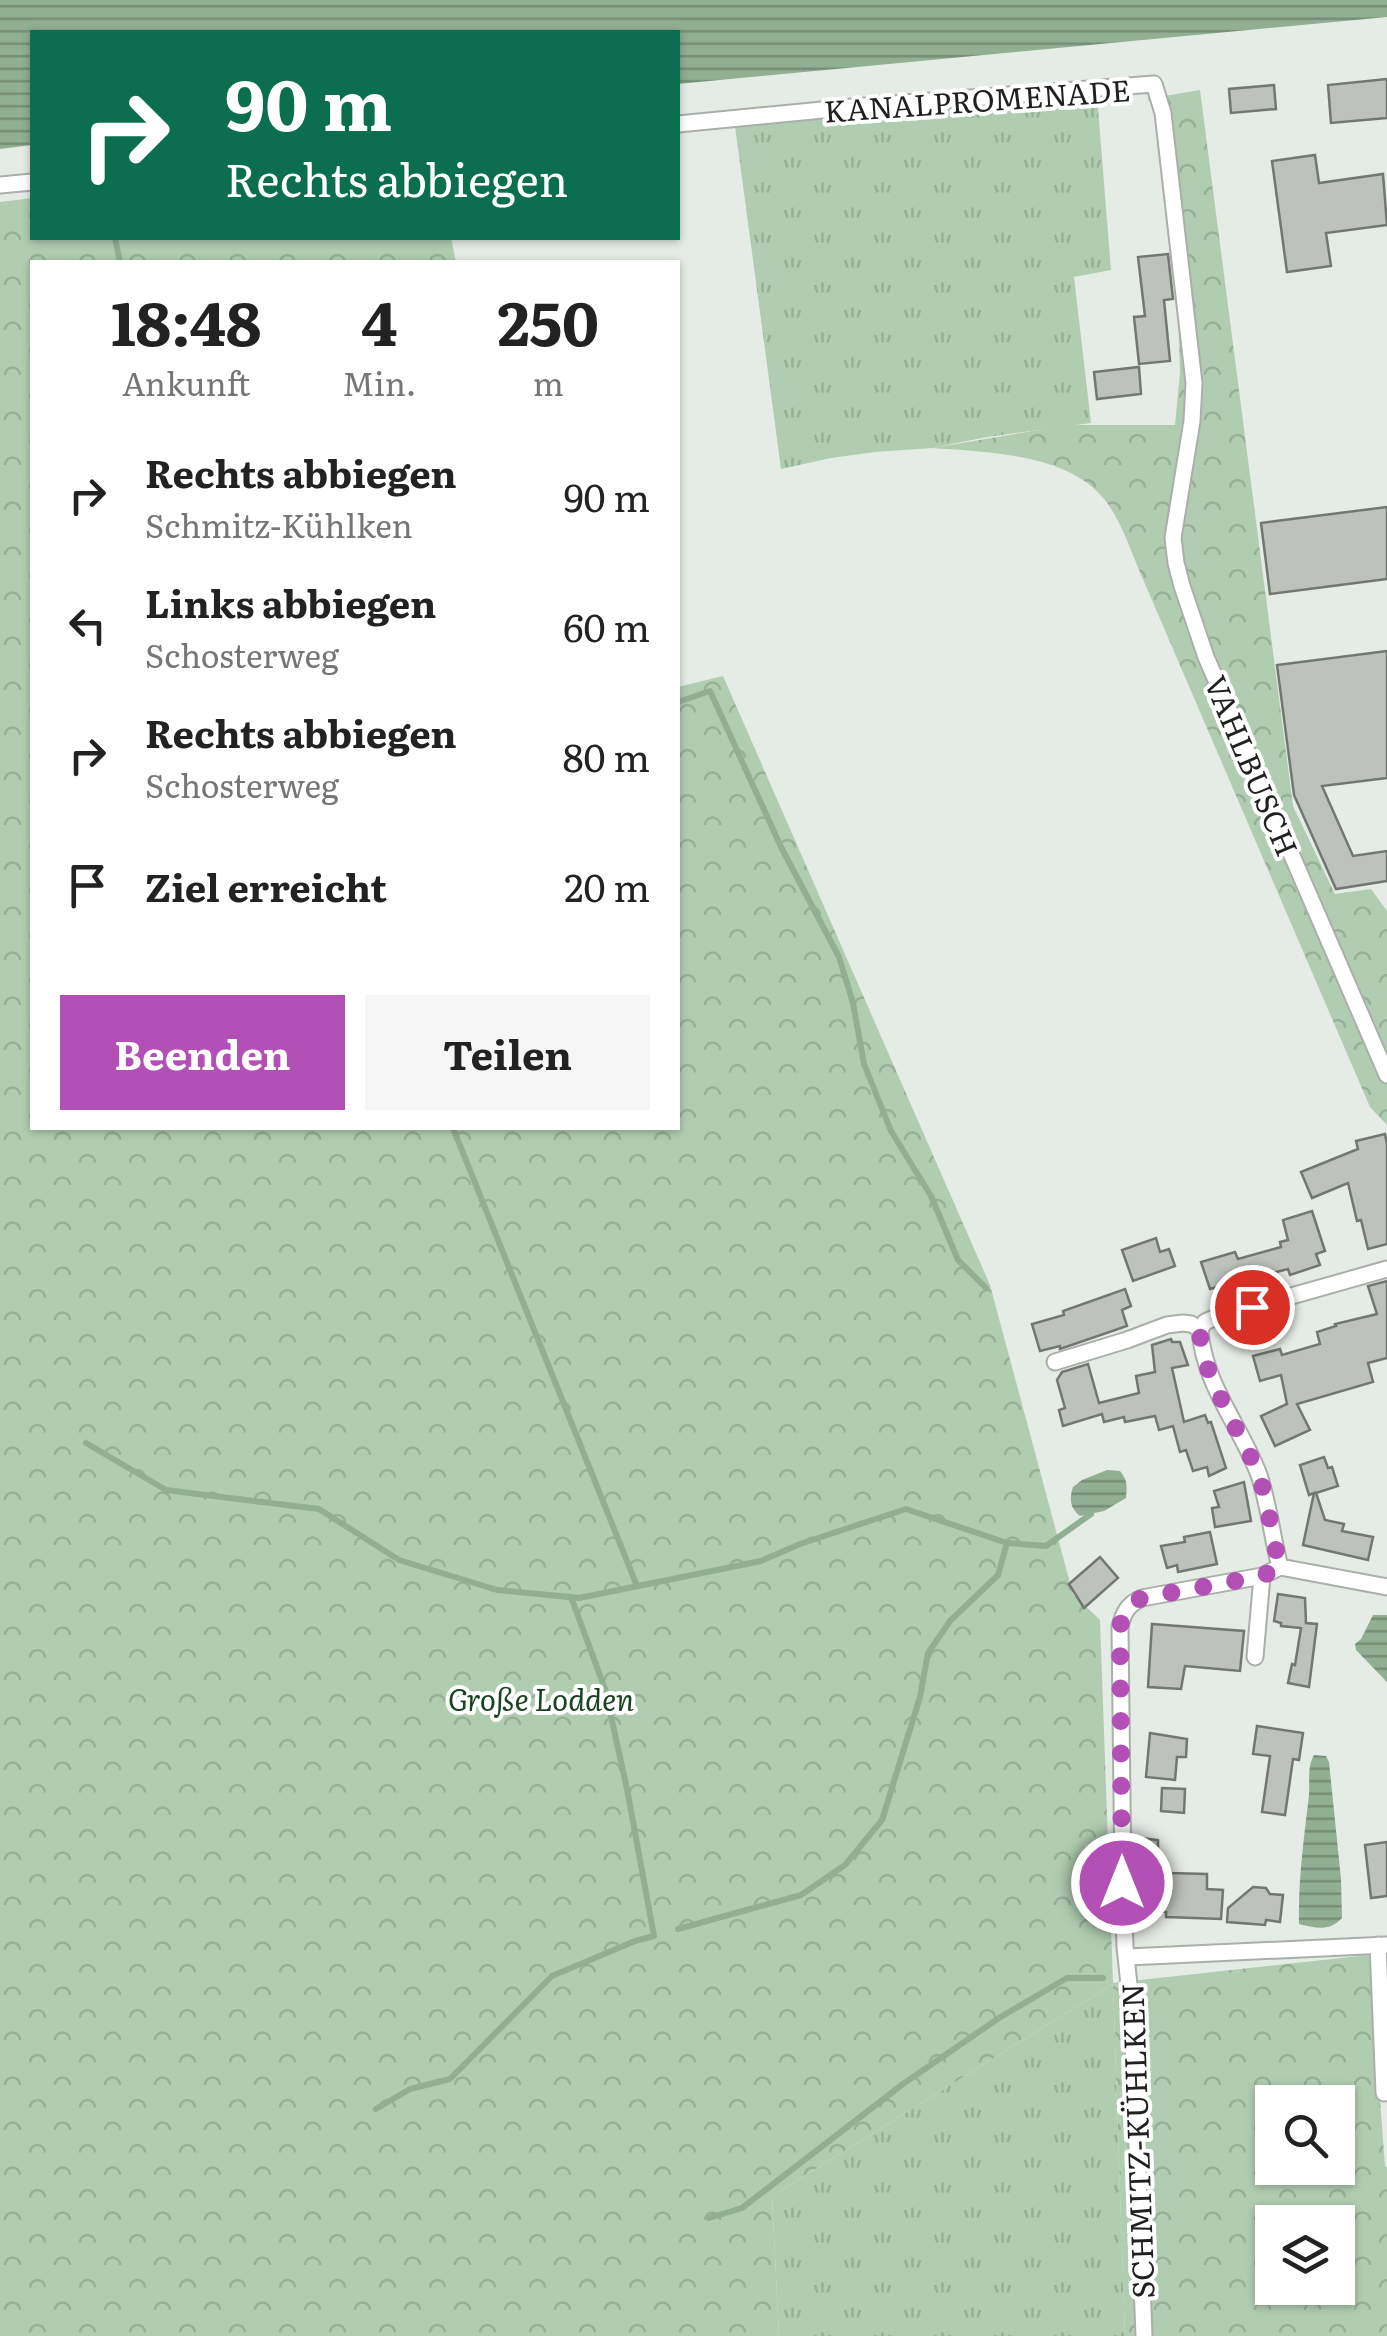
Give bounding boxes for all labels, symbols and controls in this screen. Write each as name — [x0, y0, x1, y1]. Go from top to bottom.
text: 90 m — [225, 49, 392, 153]
street label: KANALPROMENADE — [822, 66, 1132, 132]
icon: right — [60, 70, 190, 200]
text: Rechts abbiegen — [225, 144, 568, 211]
text: 18:48 — [111, 275, 261, 364]
text: 4 — [361, 275, 397, 364]
text: 250 — [497, 275, 599, 364]
text: Ankunft — [122, 358, 250, 406]
text: Min. — [342, 358, 417, 406]
text: m — [533, 358, 564, 406]
text: Rechts abbiegen — [145, 443, 457, 500]
text: 90 m — [564, 467, 650, 524]
icon: right — [60, 468, 115, 523]
text: Schmitz-Kühlken — [145, 500, 413, 548]
text: Links abbiegen — [145, 573, 436, 630]
text: 60 m — [563, 597, 650, 654]
icon: left — [60, 598, 115, 653]
text: Schosterweg — [145, 630, 339, 678]
street label: VAHLBUSCH — [1195, 668, 1311, 862]
text: Rechts abbiegen — [145, 703, 457, 760]
text: 80 m — [563, 727, 650, 784]
icon: right — [60, 728, 115, 783]
text: Schosterweg — [145, 760, 339, 808]
text: Ziel erreicht — [145, 857, 387, 914]
text: 20 m — [564, 857, 650, 914]
icon: arrive — [60, 858, 115, 913]
button: Beenden — [60, 995, 345, 1110]
button: Teilen — [365, 995, 650, 1110]
pin — [1210, 1265, 1295, 1350]
icon: arrive — [1225, 1280, 1280, 1335]
park label: Große Lodden — [448, 1676, 634, 1720]
position arrow — [1070, 1831, 1174, 1935]
street label: SCHMITZ-KÜHLKEN — [1109, 1982, 1163, 2300]
map controls — [1255, 2085, 1355, 2305]
button: search — [1255, 2085, 1355, 2185]
button: layers — [1255, 2205, 1355, 2305]

